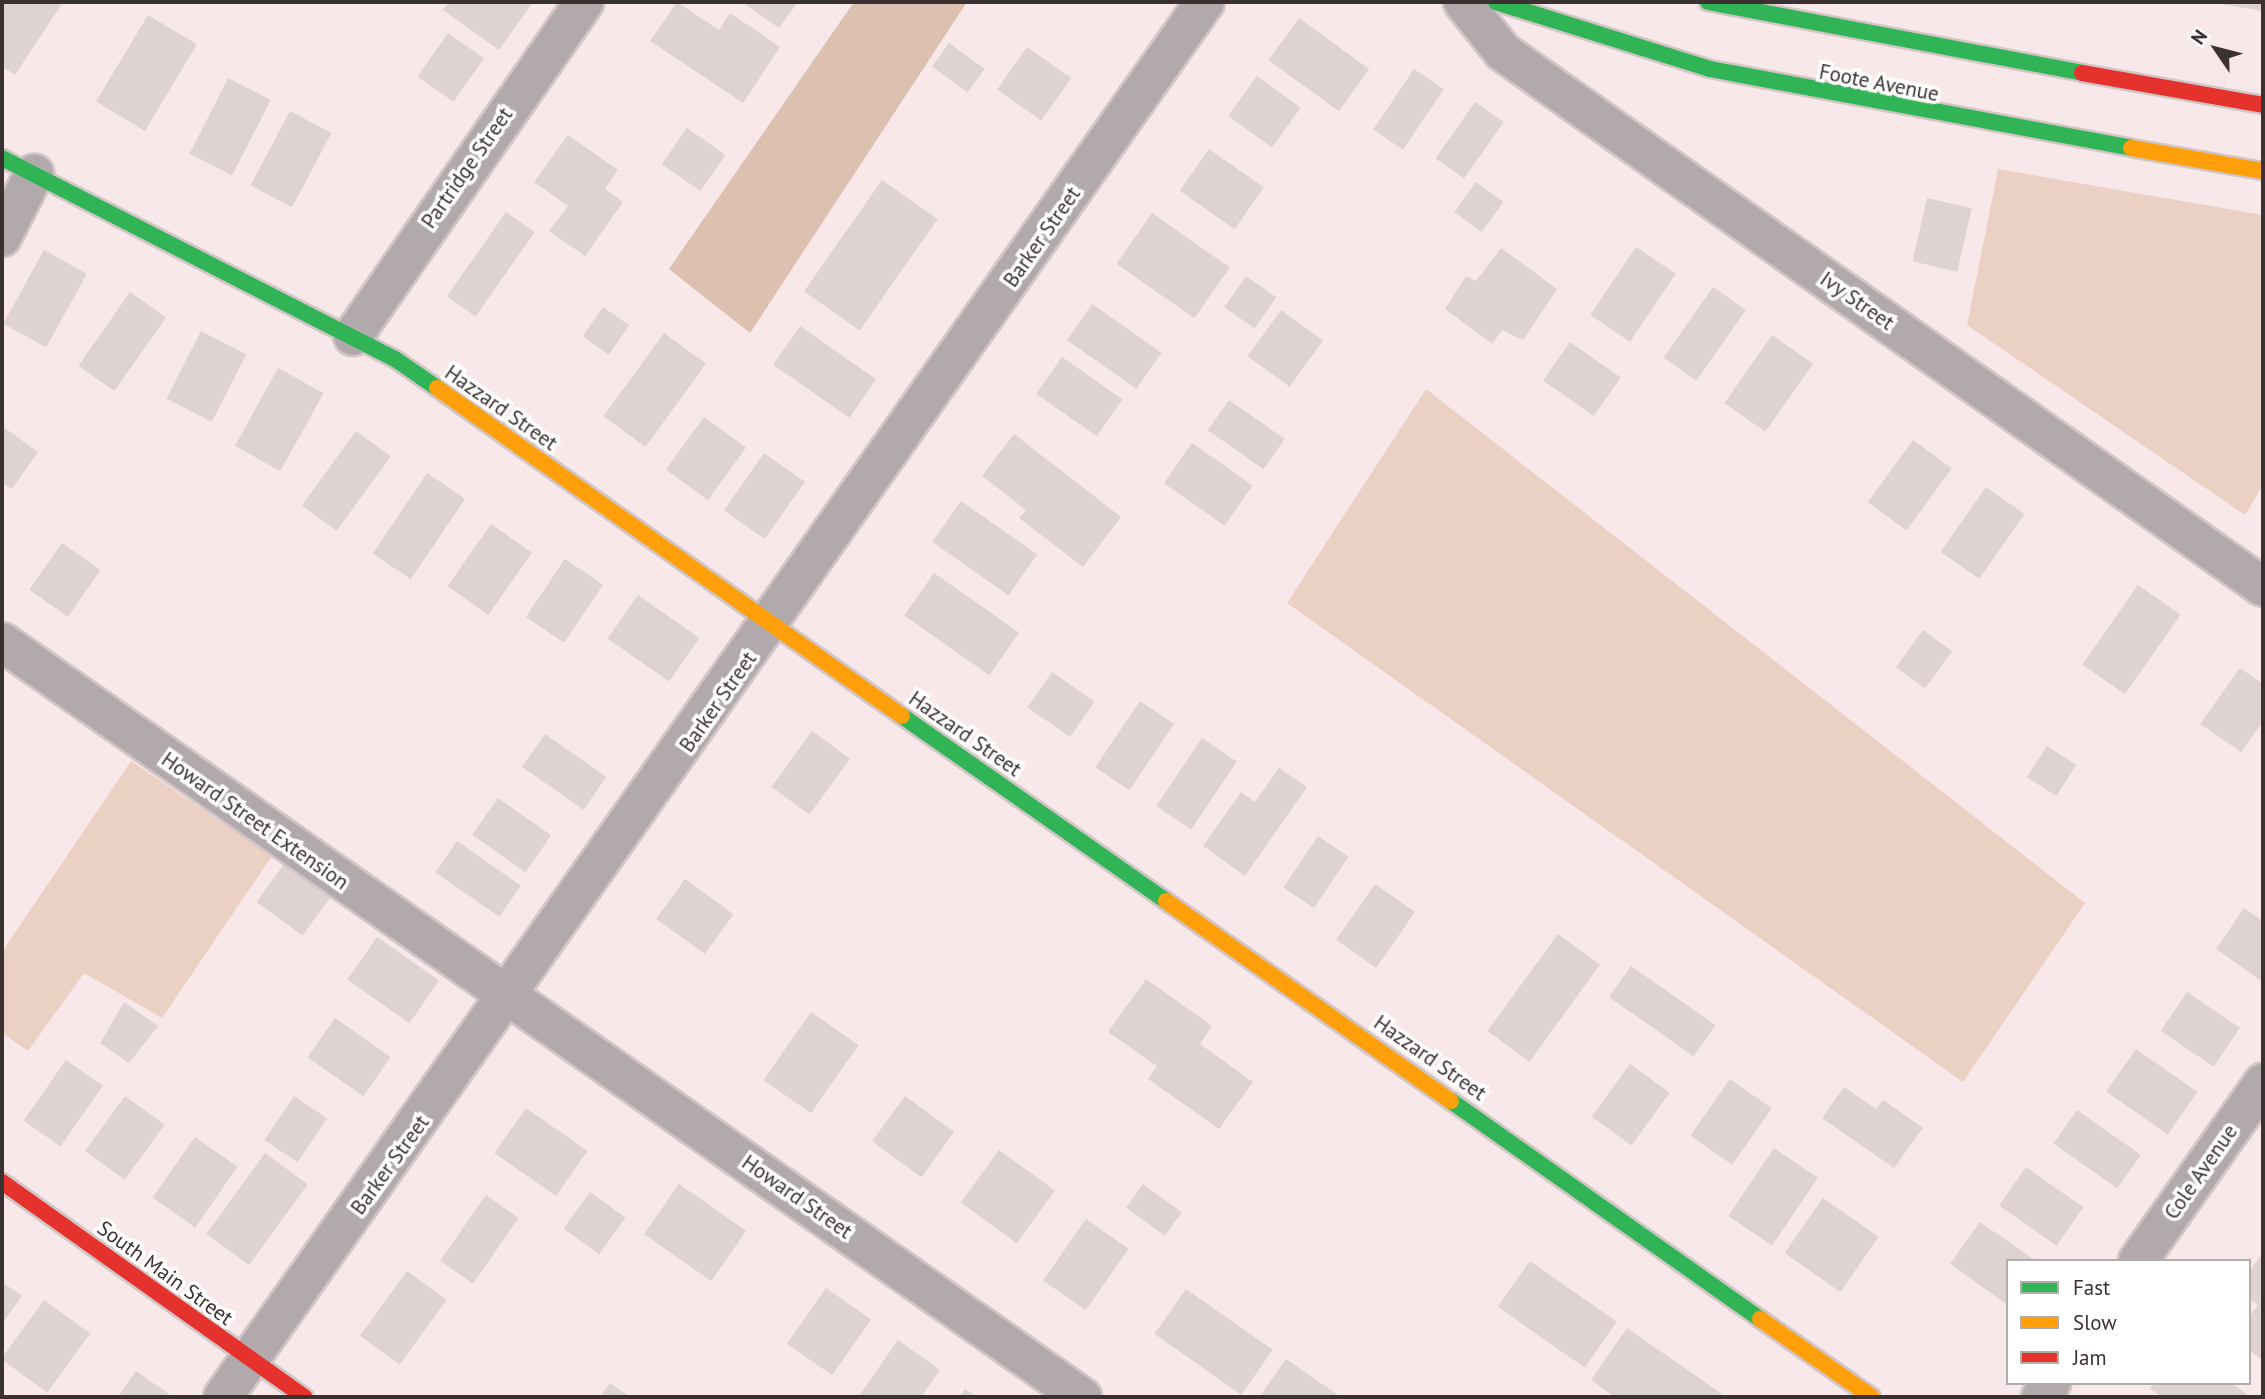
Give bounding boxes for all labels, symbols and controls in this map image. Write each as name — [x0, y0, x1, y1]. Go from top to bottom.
north arrow — [2181, 14, 2251, 84]
text: N — [2185, 25, 2212, 49]
street label: Foote Avenue — [1817, 59, 1941, 107]
street label: Partridge Street — [416, 103, 518, 233]
street label: Barker Street — [998, 182, 1086, 292]
street label: Ivy Street — [1815, 266, 1899, 336]
street label: Hazzard Street — [440, 360, 562, 456]
street label: Barker Street — [674, 647, 762, 757]
street label: Hazzard Street — [904, 686, 1026, 782]
street label: Howard Street Extension — [157, 747, 353, 895]
street label: Hazzard Street — [1369, 1010, 1491, 1106]
street label: Barker Street — [346, 1110, 434, 1220]
street label: Cole Avenue — [2159, 1120, 2243, 1224]
street label: Howard Street — [737, 1150, 857, 1244]
street label: South Main Street — [92, 1215, 238, 1331]
legend — [2006, 1259, 2251, 1385]
text: Fast — [2073, 1274, 2110, 1301]
text: Slow — [2073, 1309, 2117, 1336]
text: Jam — [2073, 1344, 2107, 1371]

